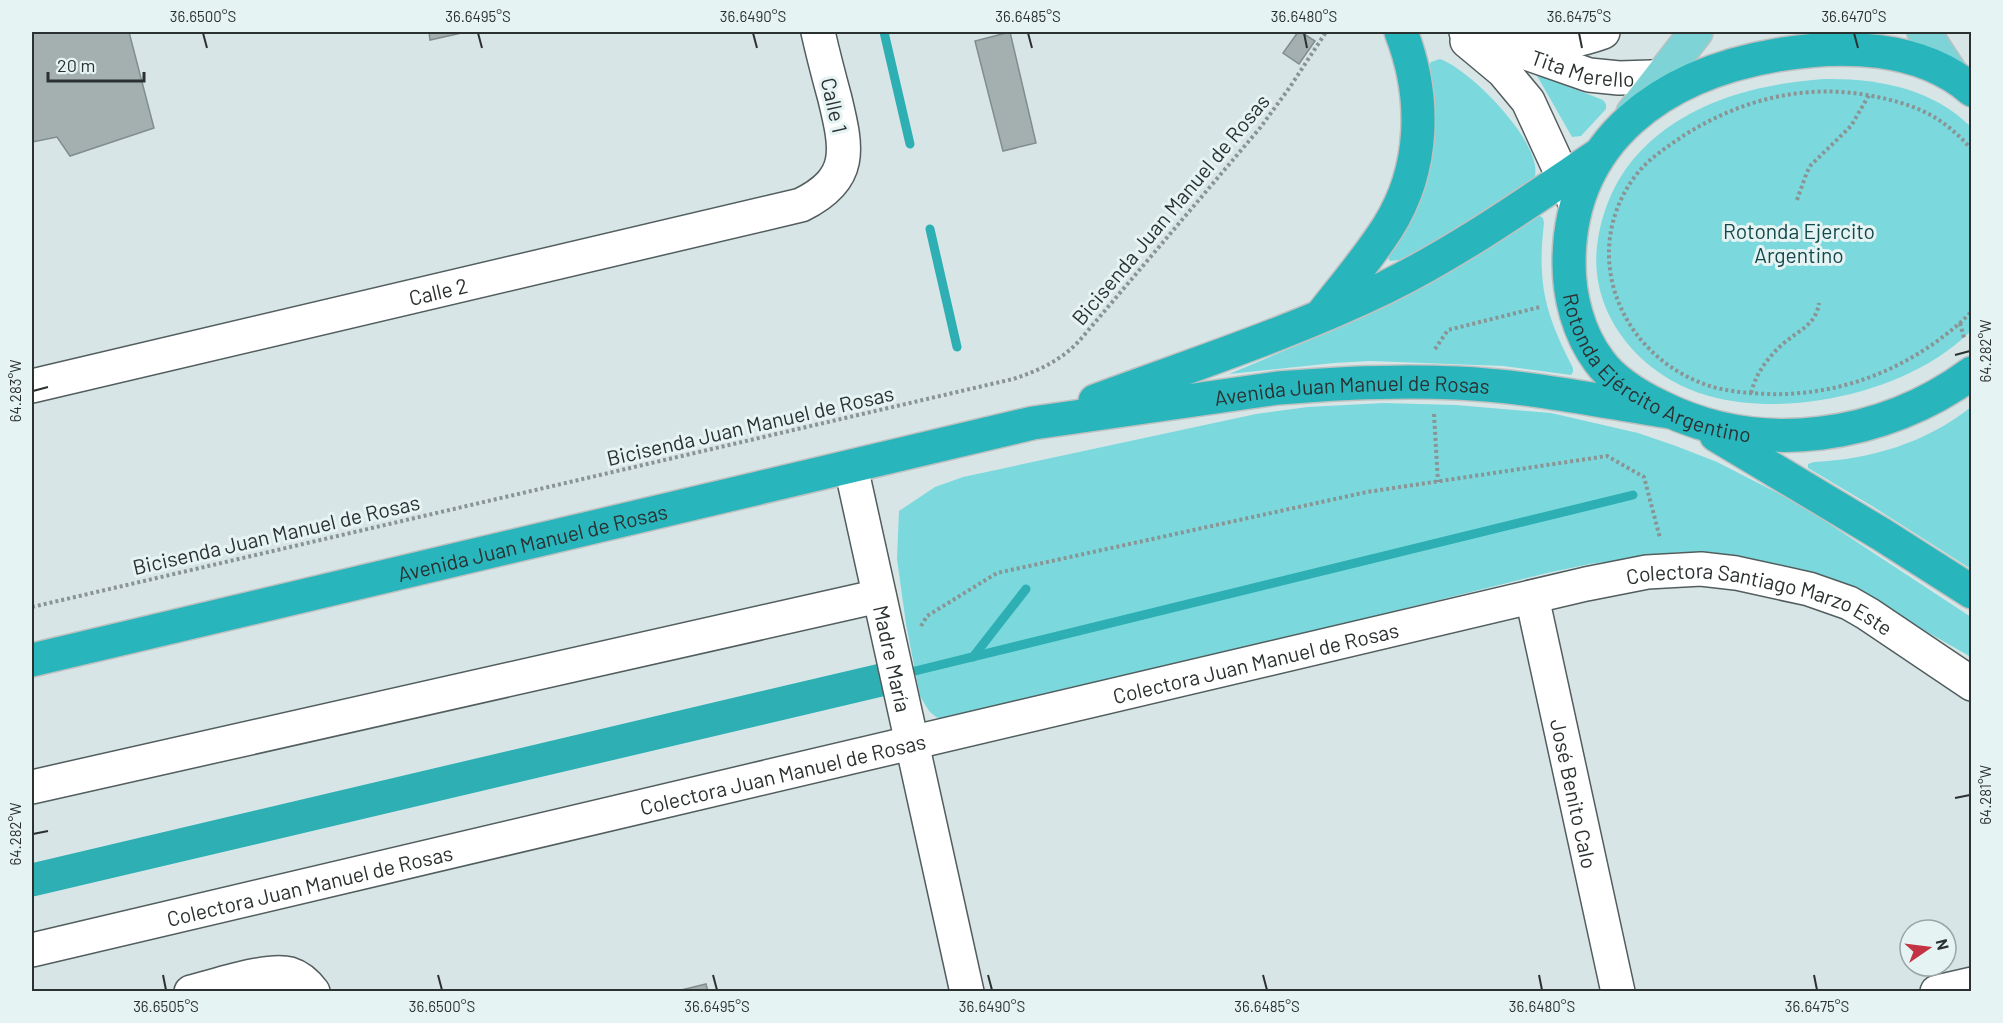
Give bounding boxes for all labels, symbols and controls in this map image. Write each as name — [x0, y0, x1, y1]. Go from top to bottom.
text: 36.6500°S — [170, 7, 236, 25]
text: 36.6495°S — [445, 7, 511, 25]
text: 36.6490°S — [720, 7, 786, 25]
text: 36.6485°S — [995, 7, 1061, 25]
text: 36.6480°S — [1271, 7, 1337, 25]
text: 36.6475°S — [1547, 7, 1611, 25]
text: 36.6470°S — [1821, 7, 1887, 25]
street label: Tita Merello — [1528, 43, 1635, 91]
scale bar — [48, 45, 144, 83]
text: 20 m — [57, 54, 95, 76]
street label: Calle 1 — [817, 75, 853, 135]
street label: Bicisenda Juan Manuel de Rosas — [1066, 88, 1274, 330]
park label: Rotonda Ejercito Argentino — [1723, 218, 1875, 267]
street label: Calle 2 — [406, 271, 470, 309]
street label: Rotonda Ejército Argentino — [1559, 291, 1753, 446]
text: 64.282°W — [1976, 320, 1994, 382]
text: 64.283°W — [6, 360, 24, 422]
street label: Avenida Juan Manuel de Rosas — [1213, 369, 1491, 409]
street label: Bicisenda Juan Manuel de Rosas — [604, 380, 896, 470]
street label: Bicisenda Juan Manuel de Rosas — [130, 489, 422, 579]
street label: Avenida Juan Manuel de Rosas — [395, 498, 670, 586]
street label: Colectora Santiago Marzo Este — [1624, 556, 1898, 640]
street label: Madre María — [869, 603, 917, 714]
street label: Colectora Juan Manuel de Rosas — [1110, 616, 1401, 708]
street label: José Benito Calo — [1546, 716, 1603, 871]
street label: Colectora Juan Manuel de Rosas — [637, 728, 928, 819]
text: 64.281°W — [1976, 765, 1994, 825]
text: 64.282°W — [6, 803, 24, 865]
street label: Colectora Juan Manuel de Rosas — [164, 839, 455, 930]
north arrow — [1898, 918, 1958, 978]
text: N — [1933, 937, 1954, 952]
text: 36.6505°S — [133, 997, 199, 1015]
text: 36.6500°S — [409, 997, 475, 1015]
text: 36.6495°S — [684, 997, 750, 1015]
text: 36.6490°S — [959, 997, 1025, 1015]
text: 36.6485°S — [1234, 997, 1300, 1015]
text: 36.6480°S — [1509, 997, 1575, 1015]
text: 36.6475°S — [1785, 997, 1849, 1015]

